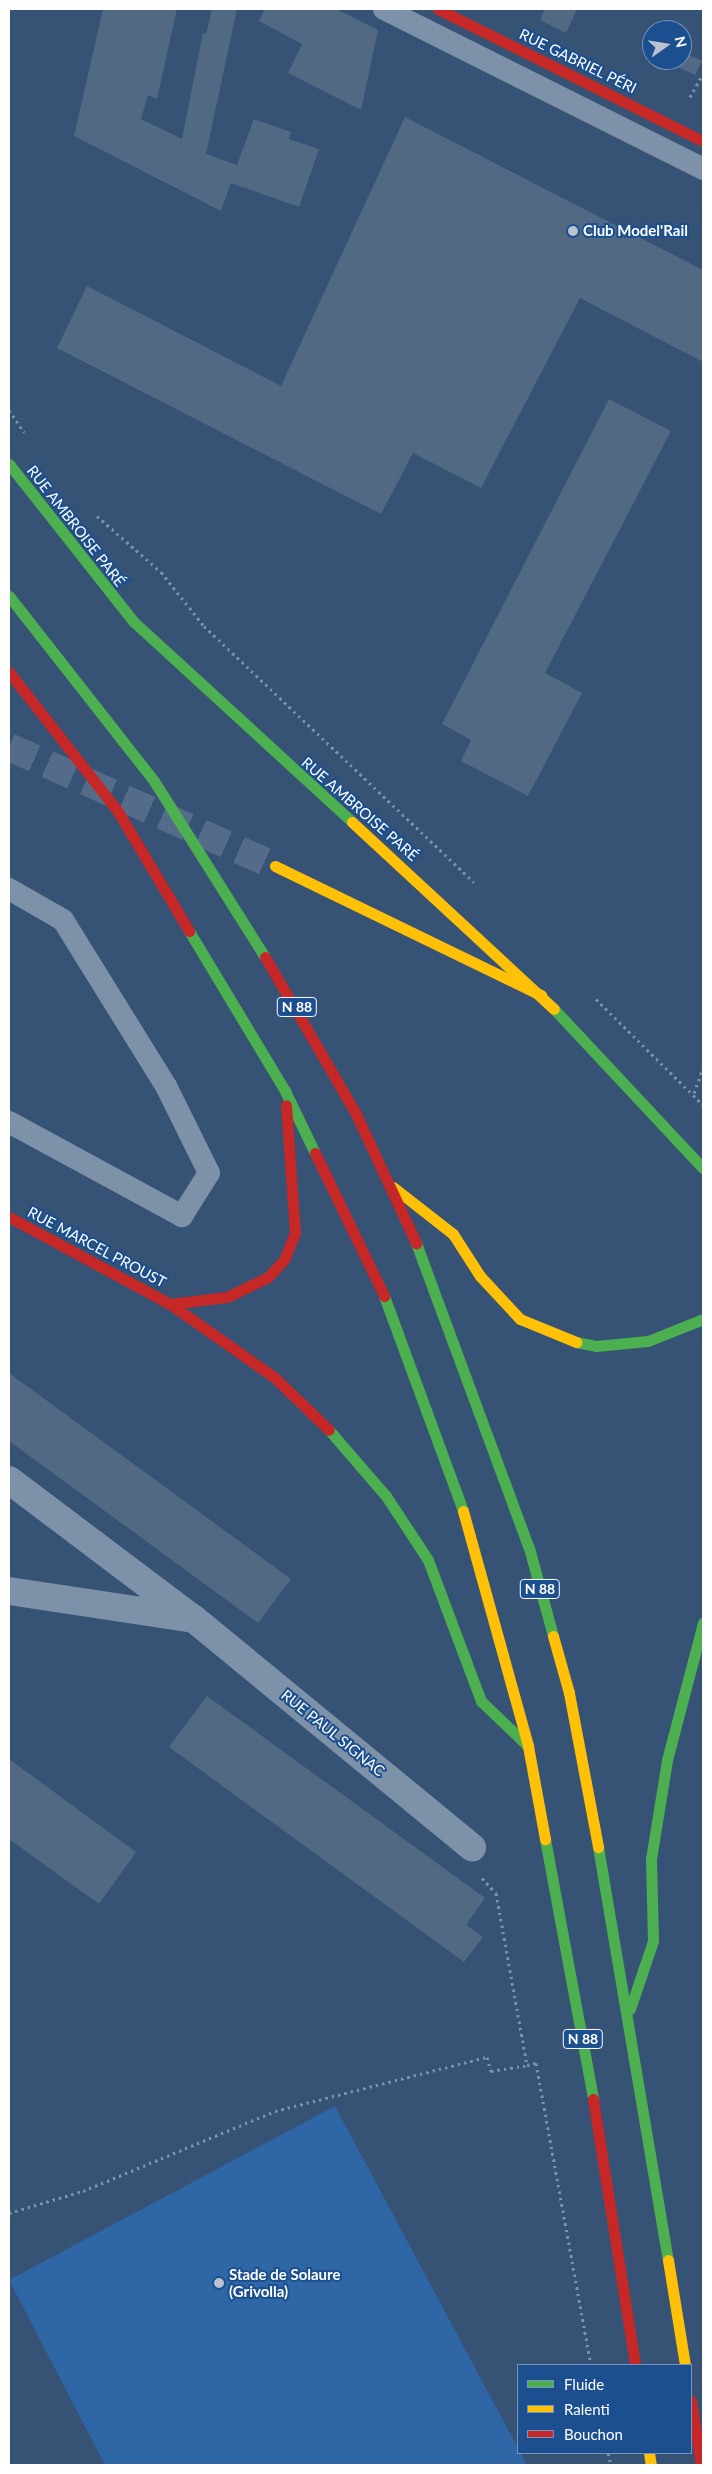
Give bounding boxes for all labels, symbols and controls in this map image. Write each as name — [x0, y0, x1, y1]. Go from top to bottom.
north arrow — [642, 20, 692, 70]
street label: RUE GABRIEL PÉRI — [516, 25, 640, 97]
text: N — [672, 35, 691, 49]
place label: Club Model'Rail — [583, 222, 688, 240]
marker: Club Model'Rail — [567, 225, 579, 237]
street label: RUE AMBROISE PARÉ — [23, 462, 129, 590]
street label: RUE AMBROISE PARÉ — [298, 753, 422, 865]
road number: N 88 — [276, 996, 318, 1019]
street label: RUE MARCEL PROUST — [24, 1203, 170, 1291]
road number: N 88 — [519, 1578, 561, 1600]
street label: RUE PAUL SIGNAC — [277, 1686, 389, 1780]
road number: N 88 — [562, 2028, 604, 2050]
place label: Stade de Solaure (Grivolla) — [229, 2265, 340, 2300]
marker: Stade de Solaure (Grivolla) — [213, 2277, 225, 2289]
legend — [517, 2364, 692, 2454]
text: Fluide — [564, 2375, 604, 2393]
text: Ralenti — [564, 2400, 610, 2418]
text: Bouchon — [564, 2425, 623, 2443]

